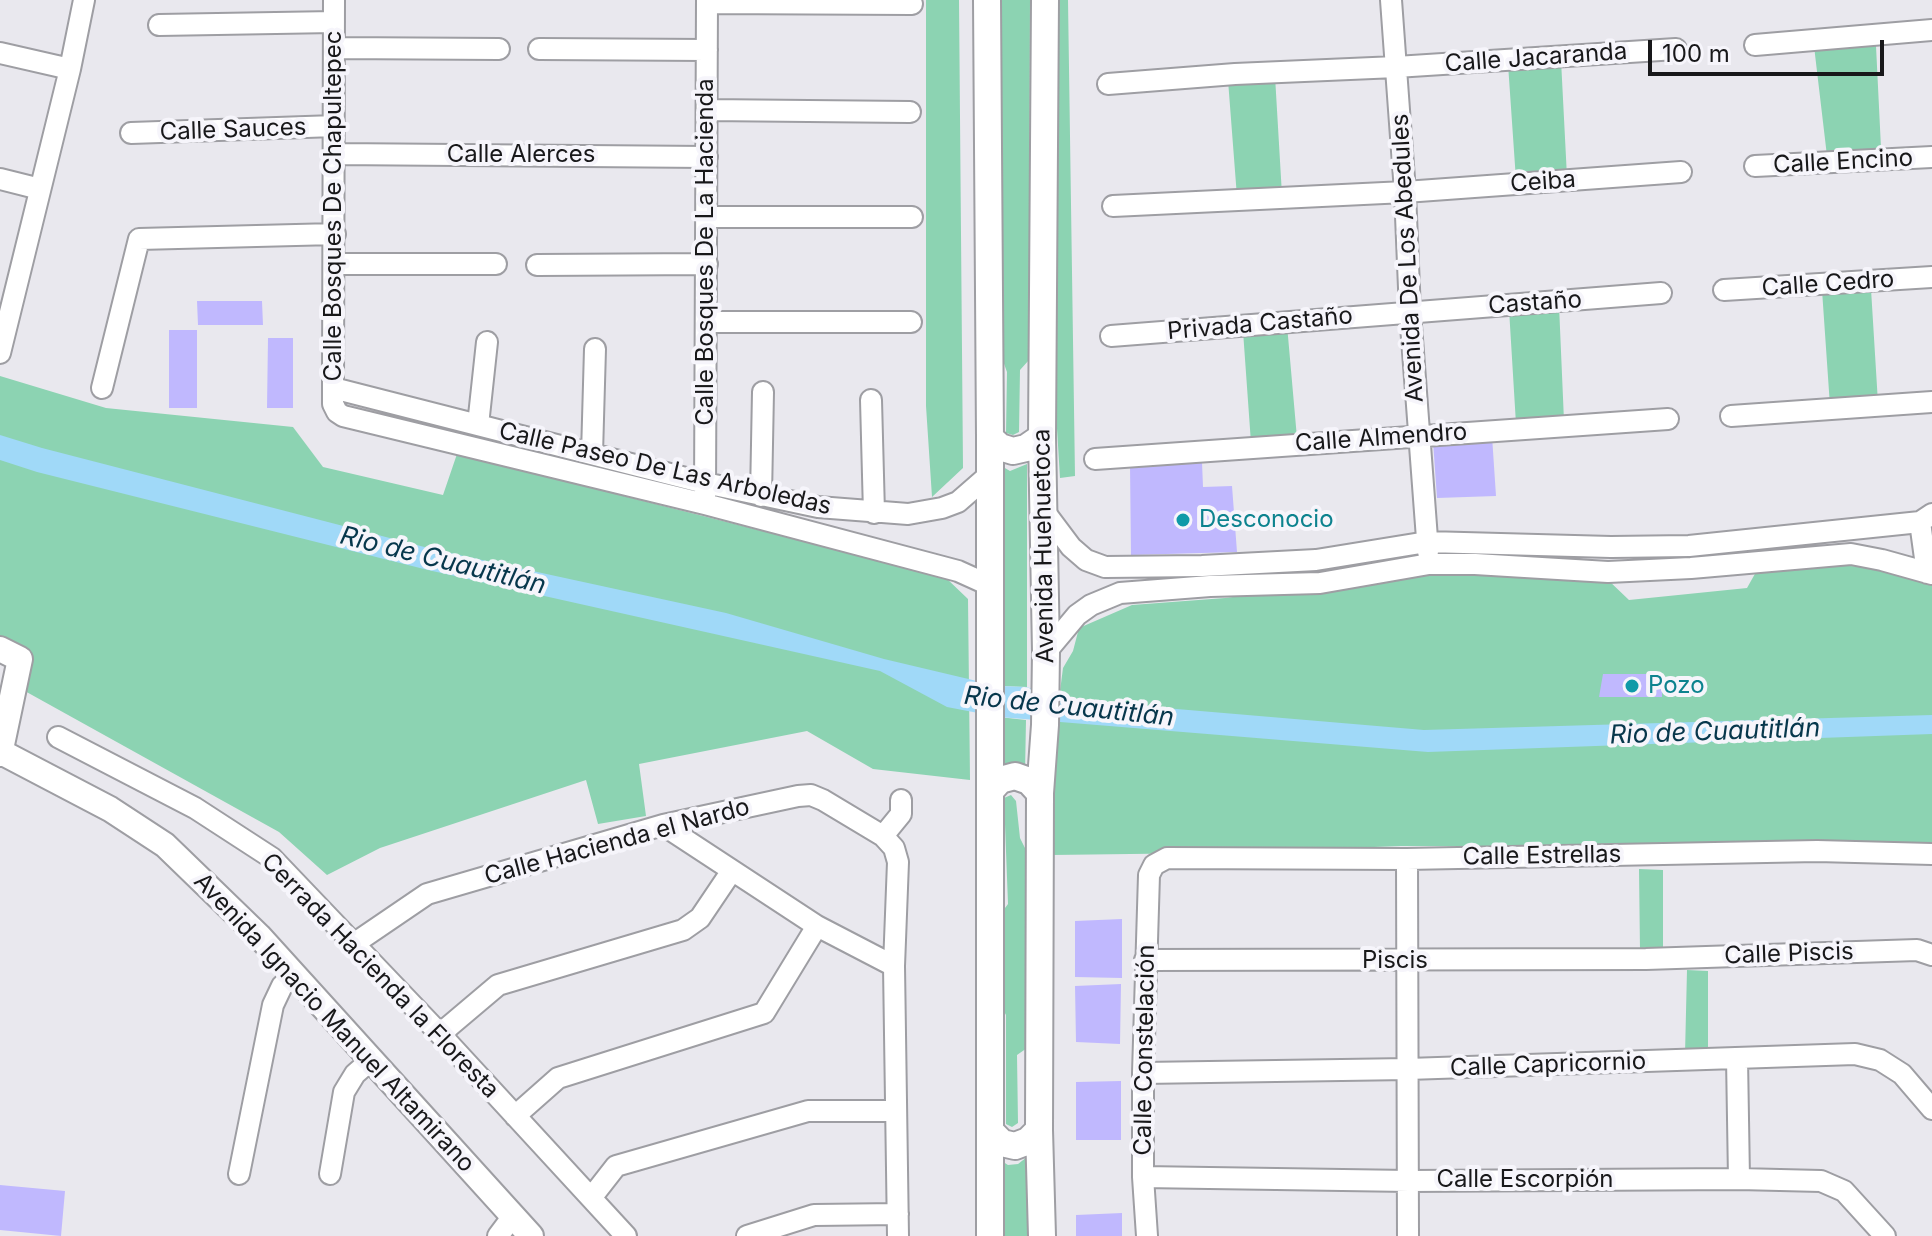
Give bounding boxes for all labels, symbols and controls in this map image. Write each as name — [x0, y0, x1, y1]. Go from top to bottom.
scale bar — [1652, 24, 1888, 74]
street label: Calle Bosques De Chapultepec — [320, 31, 348, 381]
street label: Calle Jacaranda — [1444, 37, 1628, 79]
text: 100 m — [1662, 39, 1730, 68]
street label: Calle Bosques De La Hacienda — [692, 78, 720, 426]
street label: Calle Sauces — [159, 113, 307, 147]
street label: Avenida De Los Abedules — [1386, 113, 1430, 403]
street label: Calle Alerces — [447, 141, 595, 169]
street label: Calle Encino — [1772, 144, 1914, 180]
street label: Ceiba — [1509, 165, 1577, 199]
street label: Calle Cedro — [1761, 265, 1895, 303]
street label: Castaño — [1487, 285, 1583, 321]
street label: Privada Castaño — [1166, 302, 1354, 346]
street label: Calle Paseo De Las Arboledas — [496, 417, 834, 521]
street label: Calle Almendro — [1294, 418, 1468, 458]
street label: Avenida Huehuetoca — [1028, 428, 1060, 664]
place label: Desconocio — [1199, 506, 1334, 534]
marker: Desconocio — [1174, 511, 1192, 529]
water label: Rio de Cuautitlán — [337, 520, 549, 602]
place label: Pozo — [1648, 672, 1705, 700]
marker: Pozo — [1623, 677, 1641, 695]
water label: Rio de Cuautitlán — [963, 680, 1175, 734]
water label: Rio de Cuautitlán — [1609, 713, 1821, 751]
street label: Calle Hacienda el Nardo — [481, 793, 753, 891]
street label: Calle Estrellas — [1462, 840, 1622, 872]
street label: Cerrada Hacienda la Floresta — [255, 848, 505, 1104]
street label: Avenida Ignacio Manuel Altamirano — [188, 867, 480, 1179]
street label: Calle Piscis — [1724, 937, 1854, 971]
street label: Calle Constelación — [1129, 944, 1161, 1156]
street label: Piscis — [1362, 947, 1428, 975]
street label: Calle Capricornio — [1449, 1047, 1647, 1083]
street label: Calle Escorpión — [1436, 1166, 1614, 1194]

